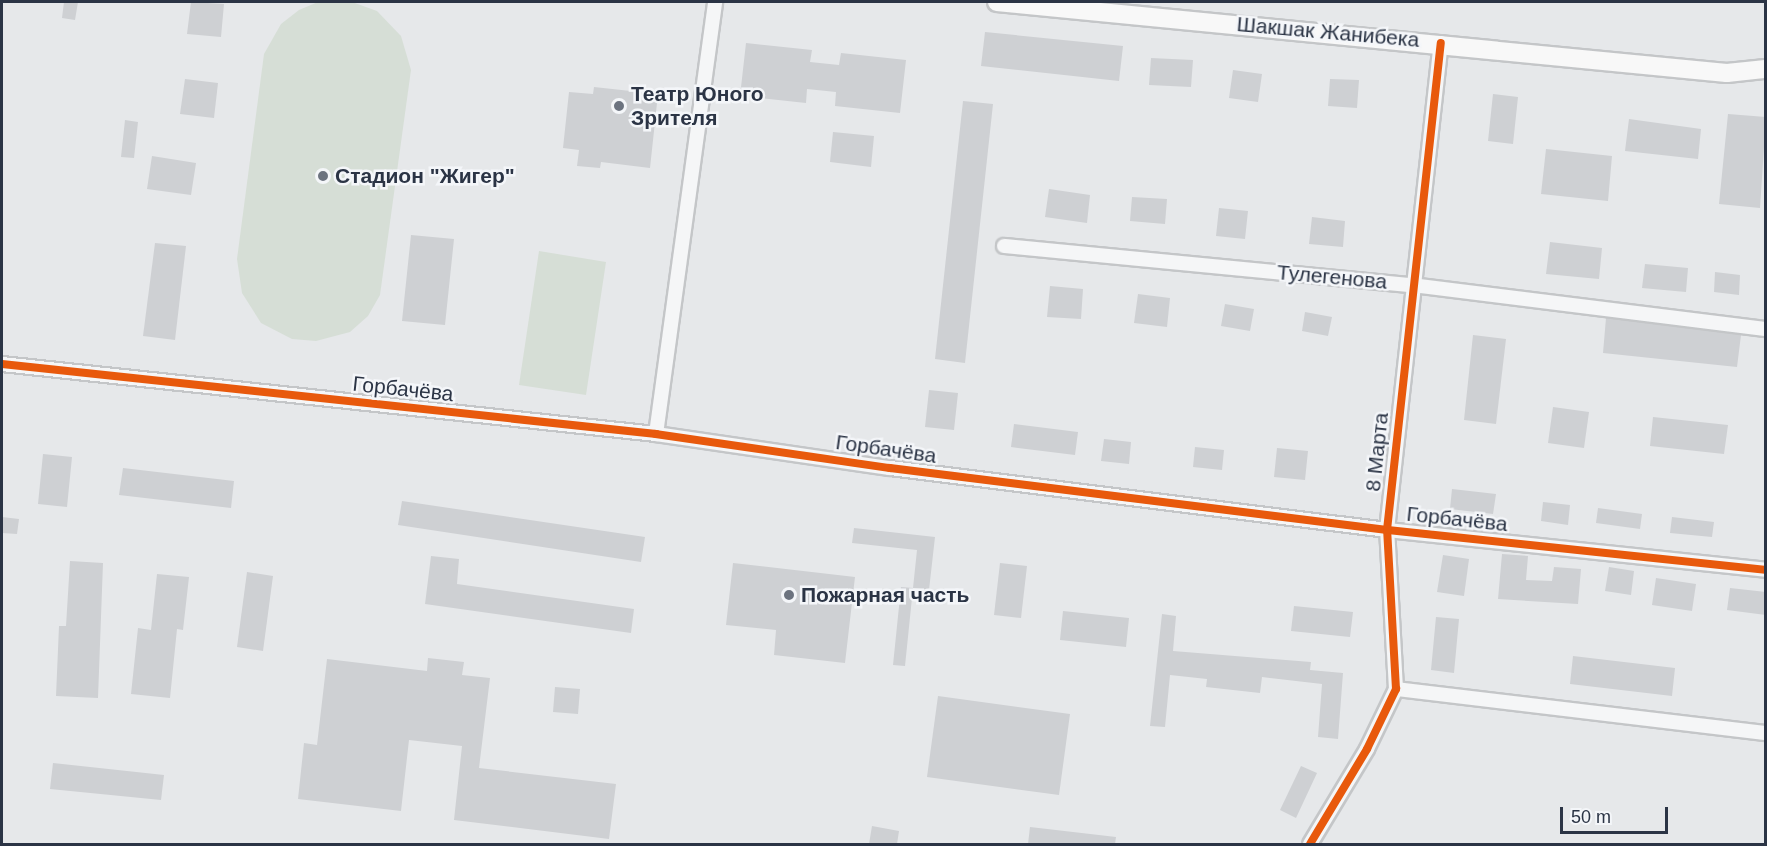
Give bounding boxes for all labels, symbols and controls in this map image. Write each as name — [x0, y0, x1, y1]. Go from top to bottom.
street label: Шакшак Жанибека — [1236, 11, 1420, 53]
place label: Театр Юного Зрителя — [631, 81, 764, 131]
marker: Театр Юного Зрителя — [612, 99, 626, 113]
place label: Стадион "Жигер" — [335, 163, 515, 189]
marker: Стадион "Жигер" — [316, 169, 330, 183]
street label: Тулегенова — [1276, 260, 1388, 294]
street label: Горбачёва — [351, 371, 455, 407]
street label: 8 Марта — [1360, 411, 1394, 493]
street label: Горбачёва — [834, 429, 938, 469]
street label: Горбачёва — [1405, 501, 1509, 537]
place label: Пожарная часть — [801, 582, 969, 608]
marker: Пожарная часть — [782, 588, 796, 602]
scale bar — [1563, 795, 1671, 833]
text: 50 m — [1571, 807, 1611, 827]

